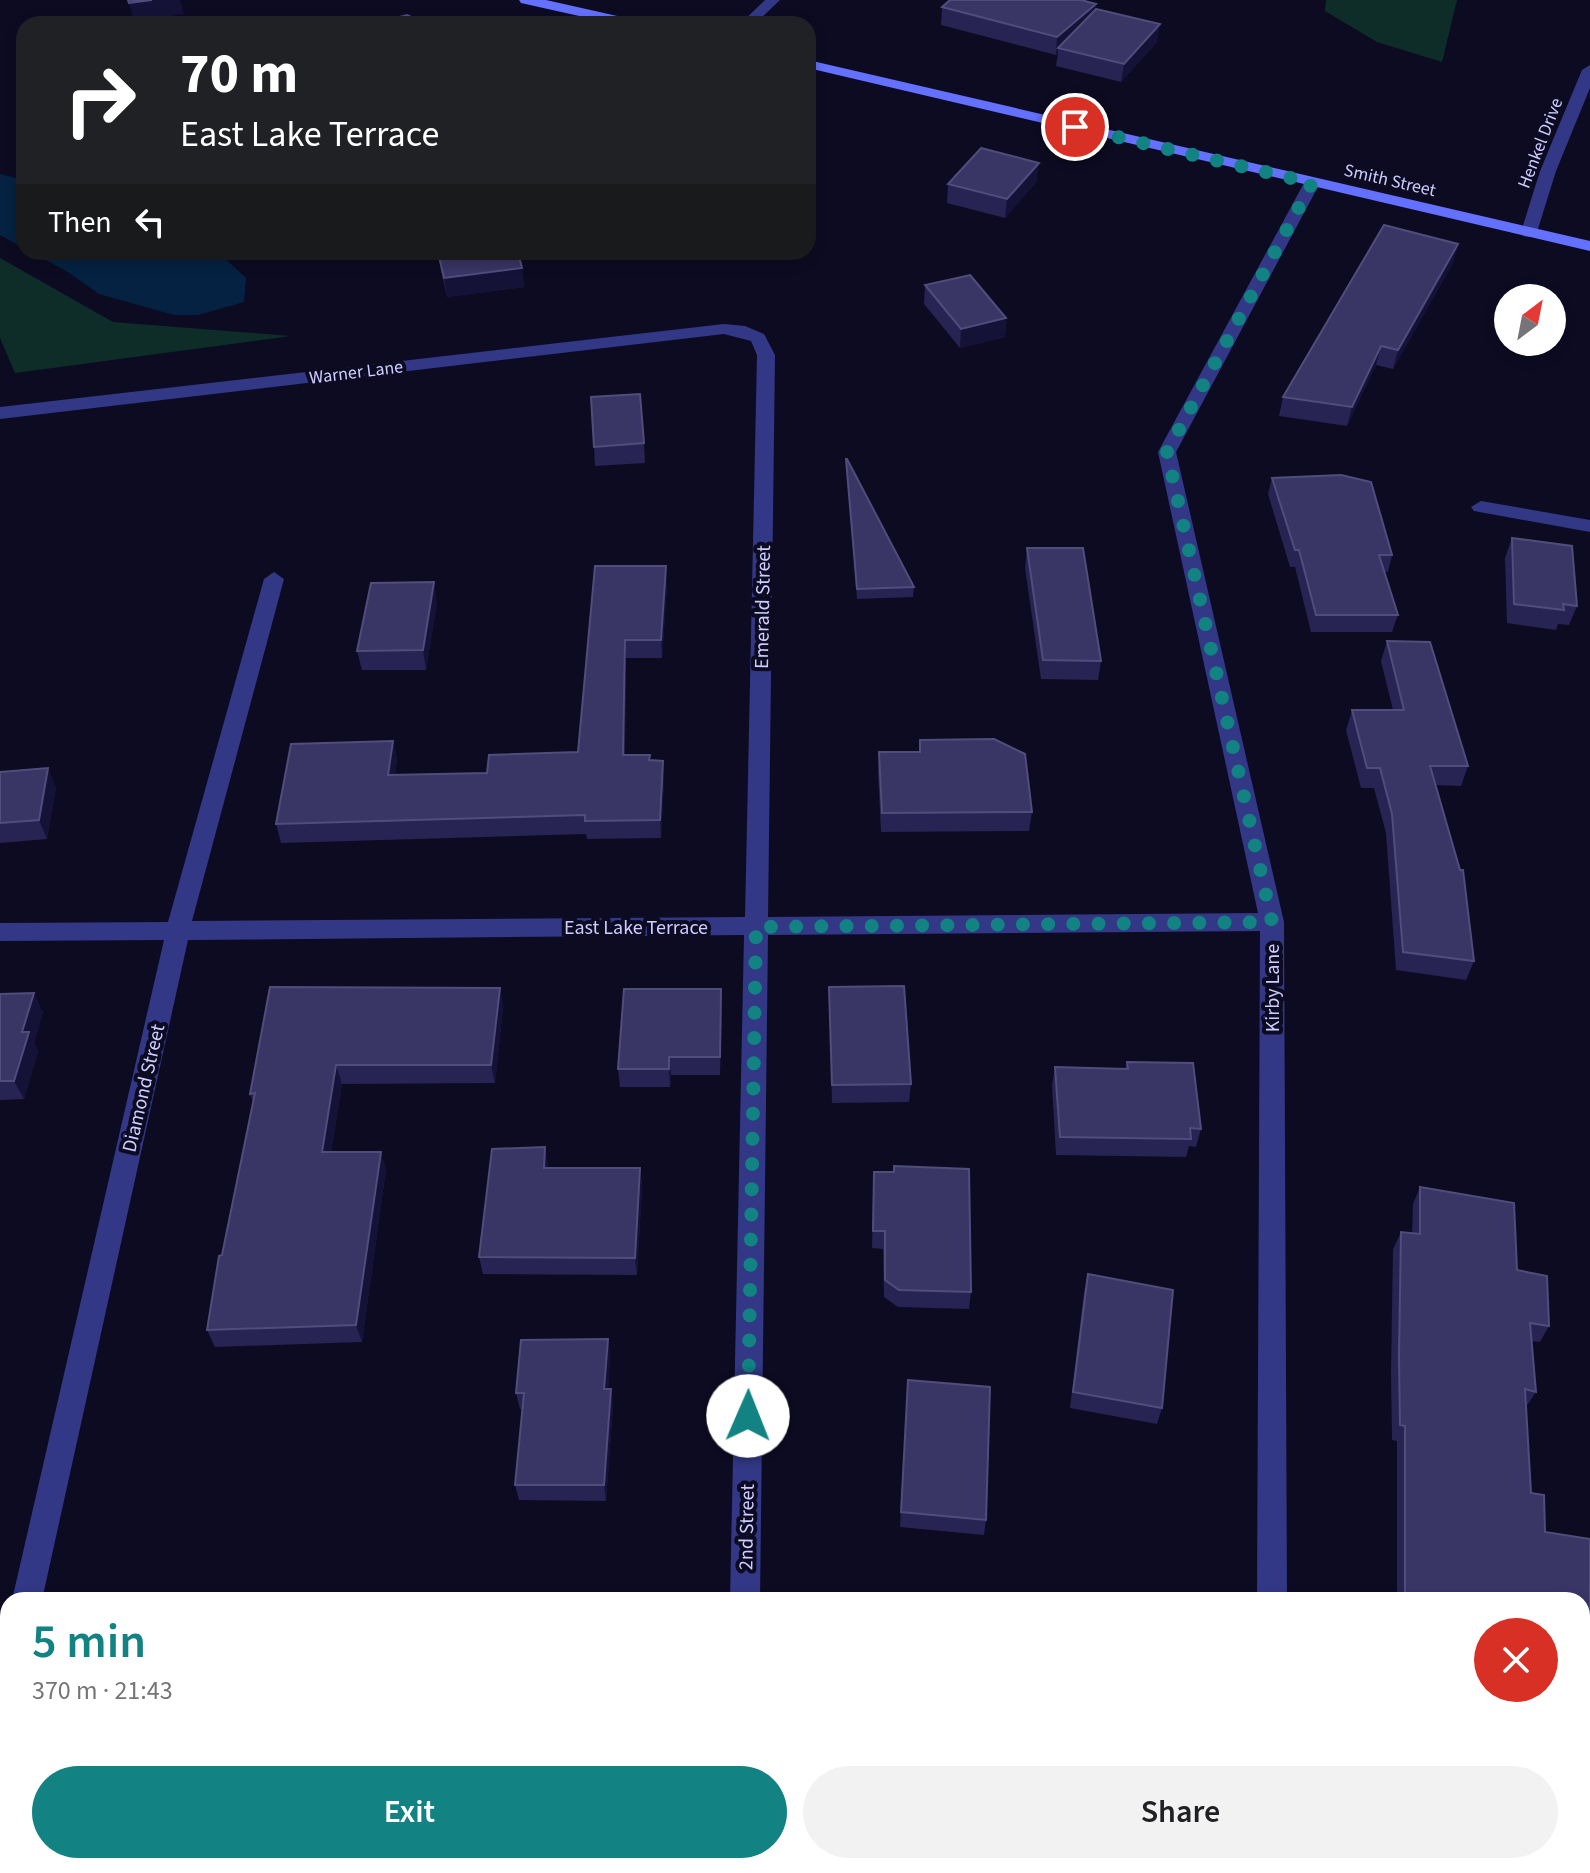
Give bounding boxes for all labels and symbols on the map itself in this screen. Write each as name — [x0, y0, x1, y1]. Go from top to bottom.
pin — [1041, 93, 1109, 161]
street label: Henkel Drive — [1512, 94, 1569, 192]
street label: Smith Street — [1342, 158, 1438, 203]
north arrow — [1494, 284, 1566, 356]
street label: Warner Lane — [308, 354, 404, 391]
street label: Emerald Street — [748, 545, 778, 669]
street label: East Lake Terrace — [564, 914, 708, 942]
street label: Kirby Lane — [1259, 944, 1287, 1032]
street label: Diamond Street — [116, 1021, 172, 1155]
position arrow — [706, 1374, 790, 1458]
street label: 2nd Street — [732, 1484, 762, 1570]

